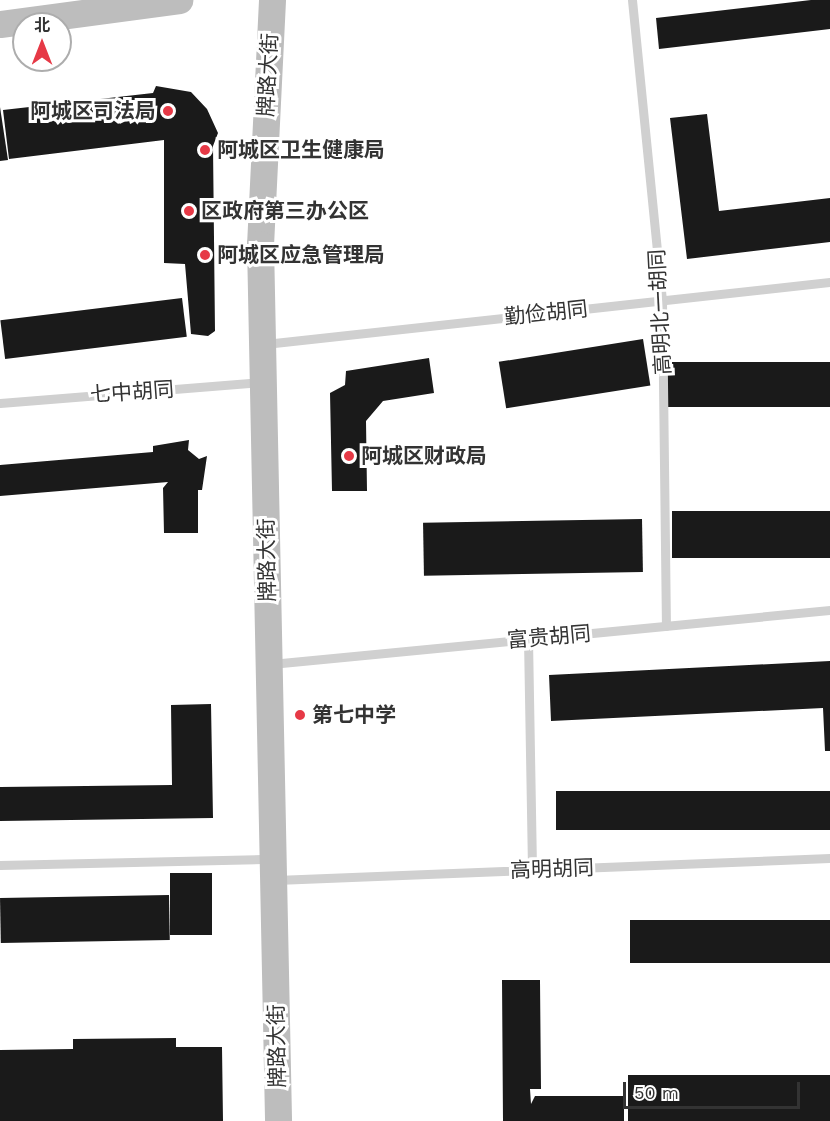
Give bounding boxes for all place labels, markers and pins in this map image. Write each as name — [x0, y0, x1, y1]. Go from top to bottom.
place label: 阿城区司法局 — [30, 98, 156, 124]
marker: 阿城区司法局 — [161, 104, 175, 118]
place label: 阿城区卫生健康局 — [217, 137, 385, 163]
marker: 阿城区卫生健康局 — [198, 143, 212, 157]
place label: 区政府第三办公区 — [201, 198, 369, 224]
marker: 区政府第三办公区 — [182, 204, 196, 218]
place label: 阿城区应急管理局 — [217, 242, 385, 268]
marker: 阿城区应急管理局 — [198, 248, 212, 262]
place label: 阿城区财政局 — [361, 443, 487, 469]
marker: 阿城区财政局 — [342, 449, 356, 463]
place label: 第七中学 — [312, 702, 396, 728]
marker: 第七中学 — [293, 708, 307, 722]

